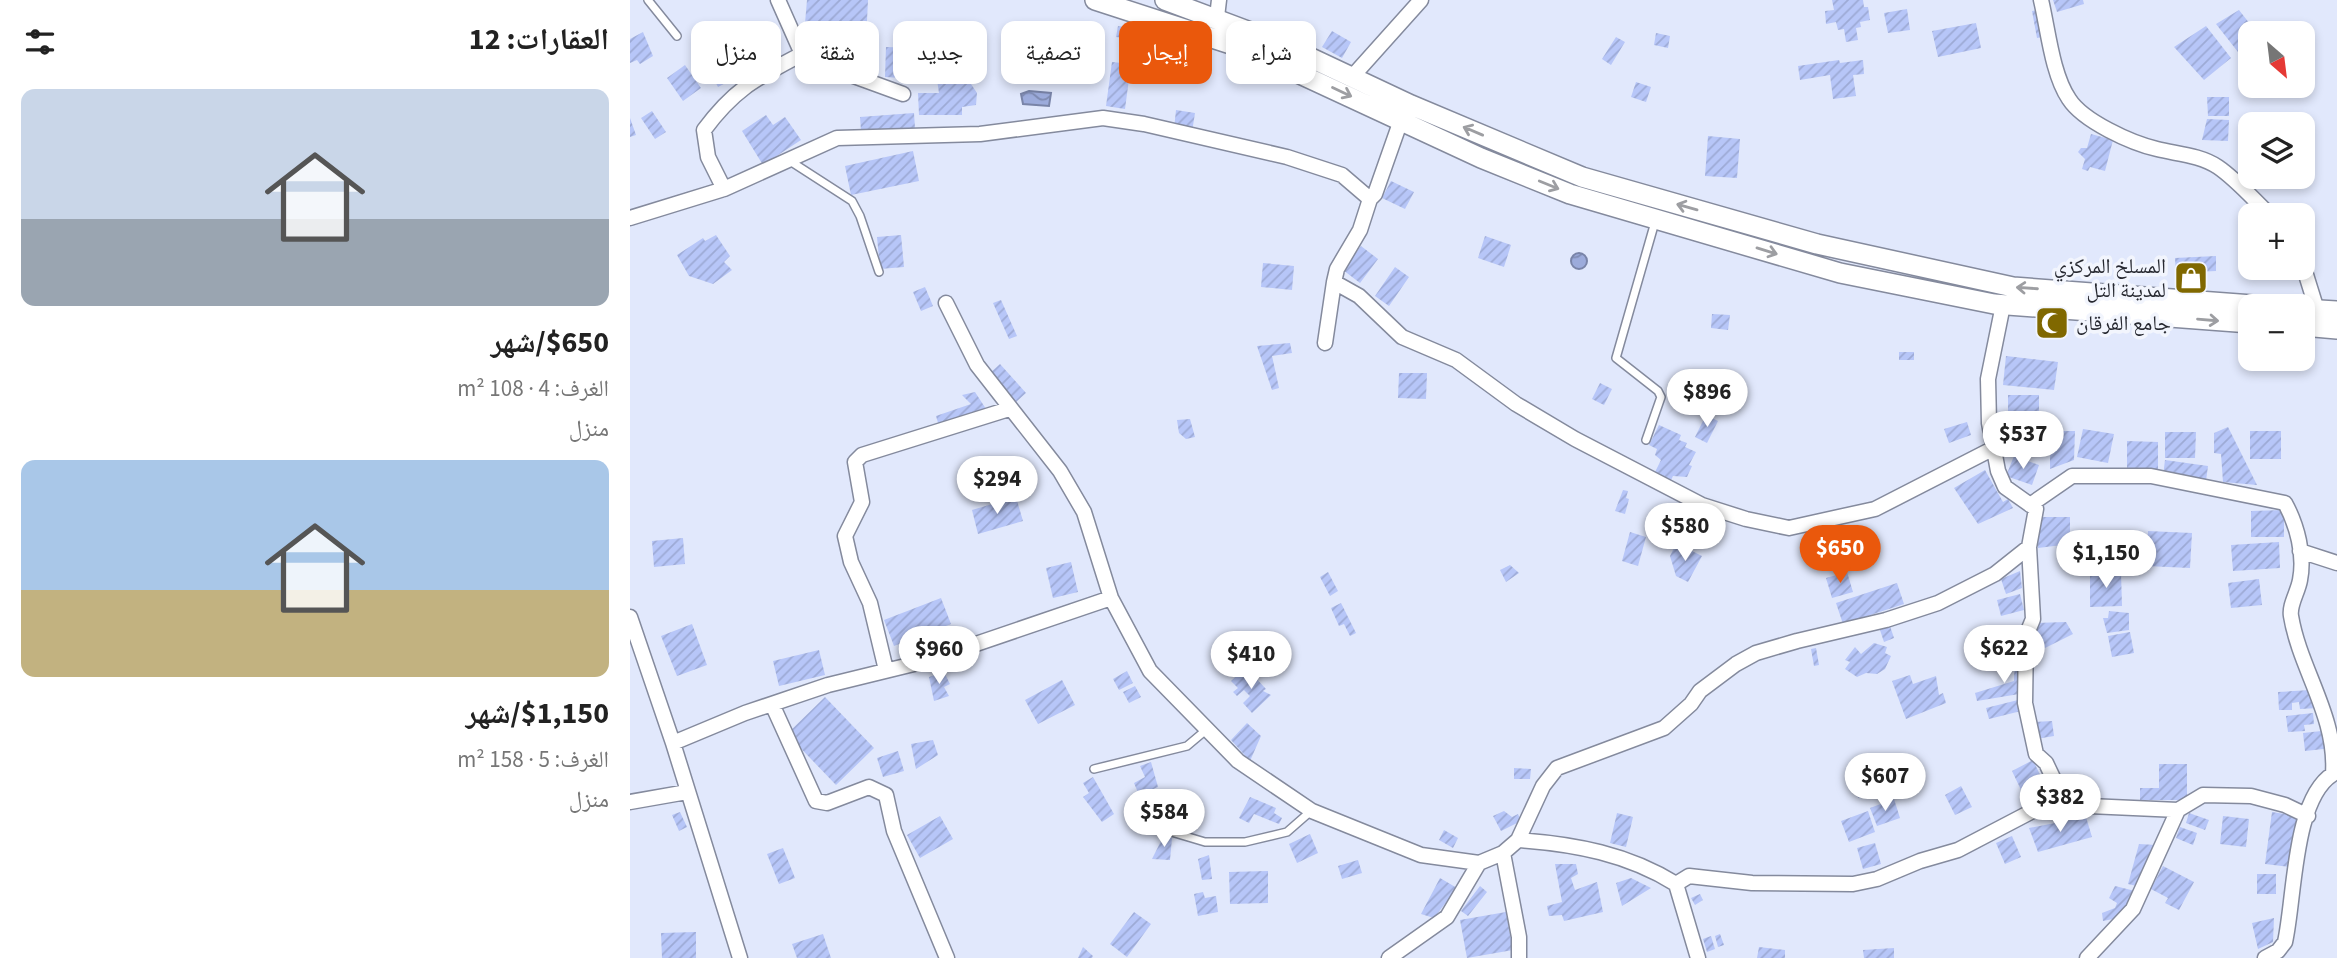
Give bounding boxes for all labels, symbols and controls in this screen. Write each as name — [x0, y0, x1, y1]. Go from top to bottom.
text: العقارات: 12 — [469, 18, 609, 61]
chip: منزل — [691, 21, 781, 84]
chip: شقة — [795, 21, 879, 84]
chip: جديد — [893, 21, 987, 84]
chip: تصفية — [1001, 21, 1105, 84]
chip: إيجار — [1119, 21, 1212, 84]
chip: شراء — [1226, 21, 1316, 84]
north arrow — [2238, 21, 2315, 98]
map controls — [2238, 21, 2315, 371]
icon: filters — [21, 23, 59, 61]
one-way arrow — [1331, 86, 1352, 99]
button: layers — [2238, 112, 2315, 189]
one-way arrow — [1463, 124, 1484, 137]
icon: home — [252, 134, 378, 260]
one-way arrow — [1538, 180, 1560, 193]
one-way arrow — [1676, 200, 1699, 213]
button: + — [2238, 203, 2315, 280]
one-way arrow — [1756, 245, 1778, 258]
place label: المسلخ المركزي لمدينة التل — [2054, 251, 2166, 305]
shop icon: المسلخ المركزي لمدينة التل — [2172, 259, 2210, 297]
one-way arrow — [2016, 281, 2039, 294]
button: − — [2238, 294, 2315, 371]
mosque icon: جامع الفرقان — [2033, 304, 2071, 342]
place label: جامع الفرقان — [2076, 308, 2171, 338]
one-way arrow — [2196, 314, 2219, 327]
text: $650/شهر — [491, 321, 609, 364]
pin: $896 — [1666, 370, 1748, 429]
text: الغرف: 4 · 108 m² — [457, 372, 609, 405]
text: $896 — [1683, 375, 1731, 408]
text: منزل — [569, 412, 609, 445]
pin: $537 — [1982, 412, 2064, 471]
text: $537 — [1999, 417, 2047, 450]
pin: $294 — [956, 456, 1038, 516]
text: $294 — [973, 462, 1021, 495]
pin: $580 — [1644, 504, 1726, 563]
icon: home — [252, 505, 378, 631]
text: $580 — [1661, 509, 1709, 542]
pin: $650 — [1799, 526, 1881, 585]
pin: $1,150 — [2049, 530, 2163, 590]
text: $650 — [1816, 531, 1864, 564]
text: $1,150 — [2072, 536, 2140, 569]
pin: $960 — [898, 626, 980, 686]
pin: $622 — [1963, 626, 2045, 685]
text: $622 — [1980, 631, 2028, 664]
text: $960 — [915, 632, 963, 665]
pin: $410 — [1210, 632, 1292, 691]
text: $410 — [1227, 637, 1275, 670]
text: $1,150/شهر — [466, 692, 609, 735]
text: الغرف: 5 · 158 m² — [457, 743, 609, 776]
pin: $607 — [1844, 754, 1926, 813]
text: $607 — [1861, 759, 1909, 792]
pin: $382 — [2019, 774, 2101, 834]
text: $382 — [2036, 780, 2084, 813]
text: منزل — [569, 783, 609, 816]
pin: $584 — [1123, 790, 1205, 849]
text: $584 — [1140, 795, 1188, 828]

